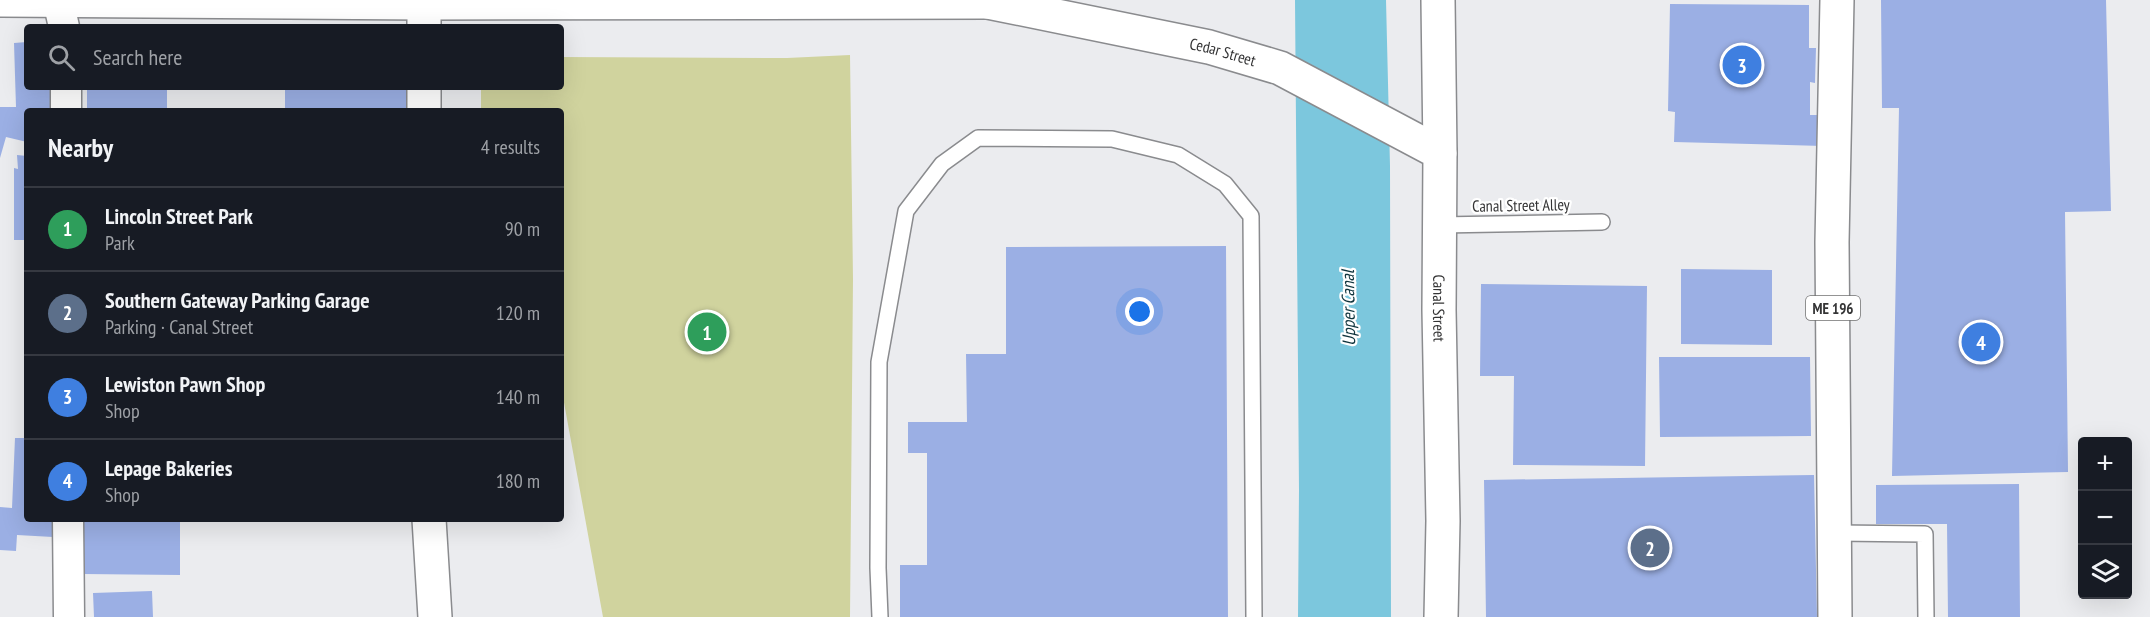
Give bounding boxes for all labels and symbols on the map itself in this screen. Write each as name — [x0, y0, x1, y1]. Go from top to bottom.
street label: Cedar Street — [1188, 33, 1259, 70]
pin: 3 — [1722, 42, 1762, 88]
street label: Canal Street Alley — [1472, 194, 1570, 216]
water label: Upper Canal — [1336, 268, 1360, 346]
street label: Canal Street — [1429, 275, 1450, 343]
road number: ME 196 — [1806, 296, 1860, 320]
your location — [1125, 297, 1154, 326]
pin: 1 — [688, 310, 726, 354]
pin: 4 — [1962, 320, 2000, 364]
pin: 2 — [1630, 526, 1670, 570]

